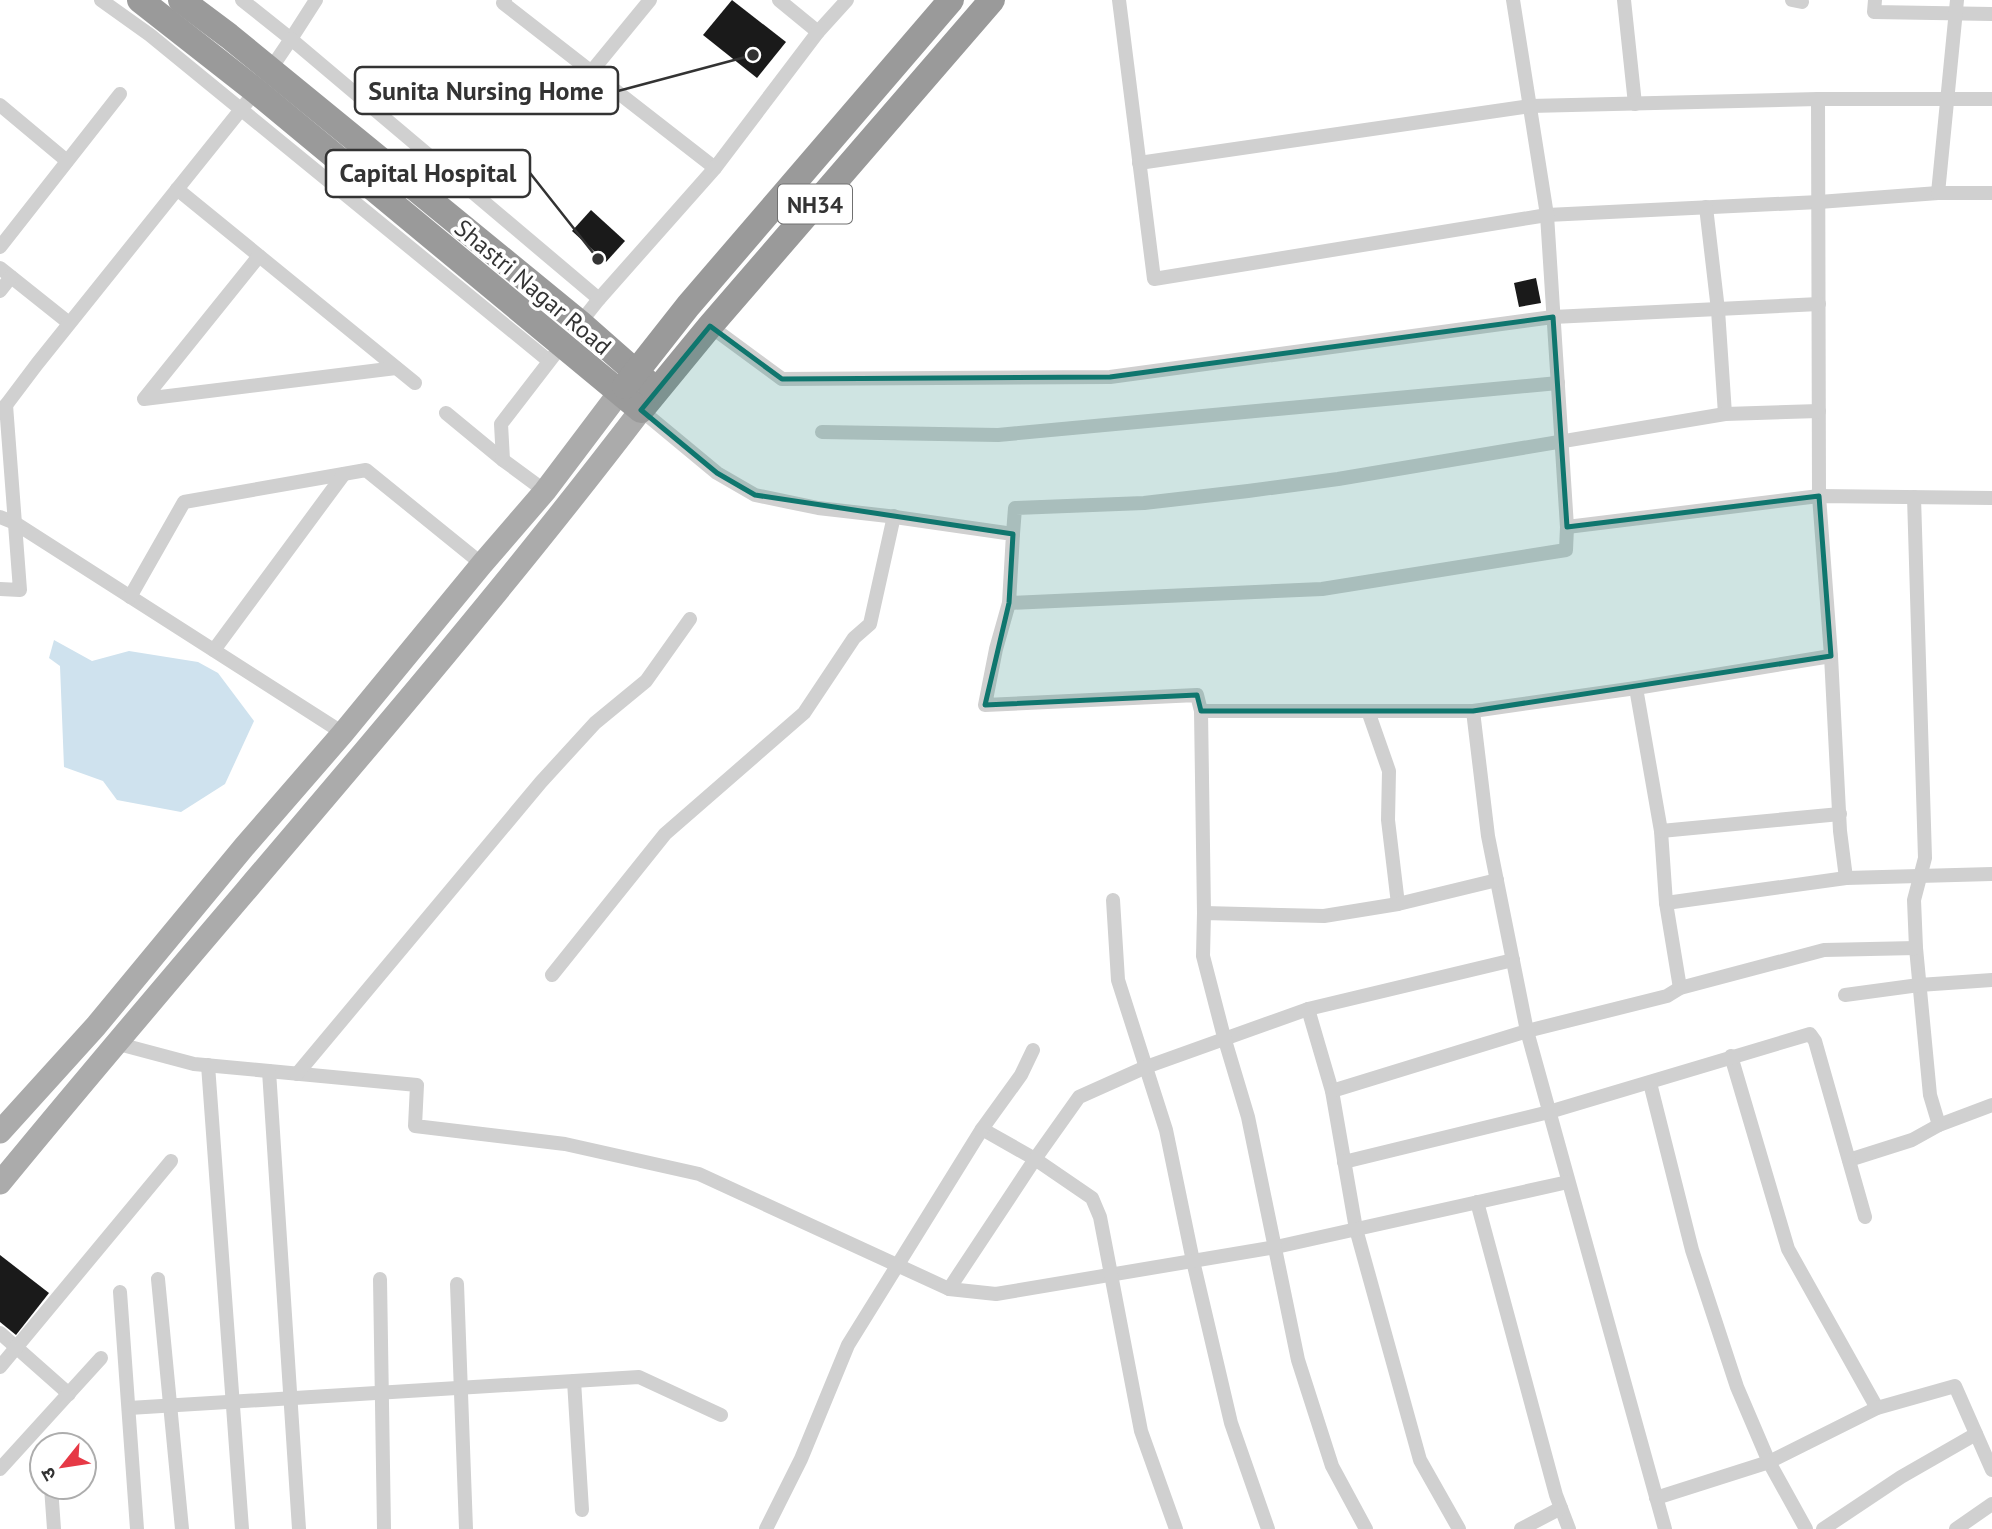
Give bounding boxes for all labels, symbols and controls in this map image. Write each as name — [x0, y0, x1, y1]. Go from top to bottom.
callout: Sunita Nursing Home — [355, 67, 618, 114]
text: Sunita Nursing Home — [368, 74, 604, 107]
callout: Capital Hospital — [326, 150, 530, 197]
text: Capital Hospital — [340, 156, 517, 189]
road number: NH34 — [778, 184, 852, 224]
street label: Shastri Nagar Road — [448, 212, 618, 362]
north arrow — [28, 1431, 98, 1501]
text: उ — [35, 1463, 61, 1485]

